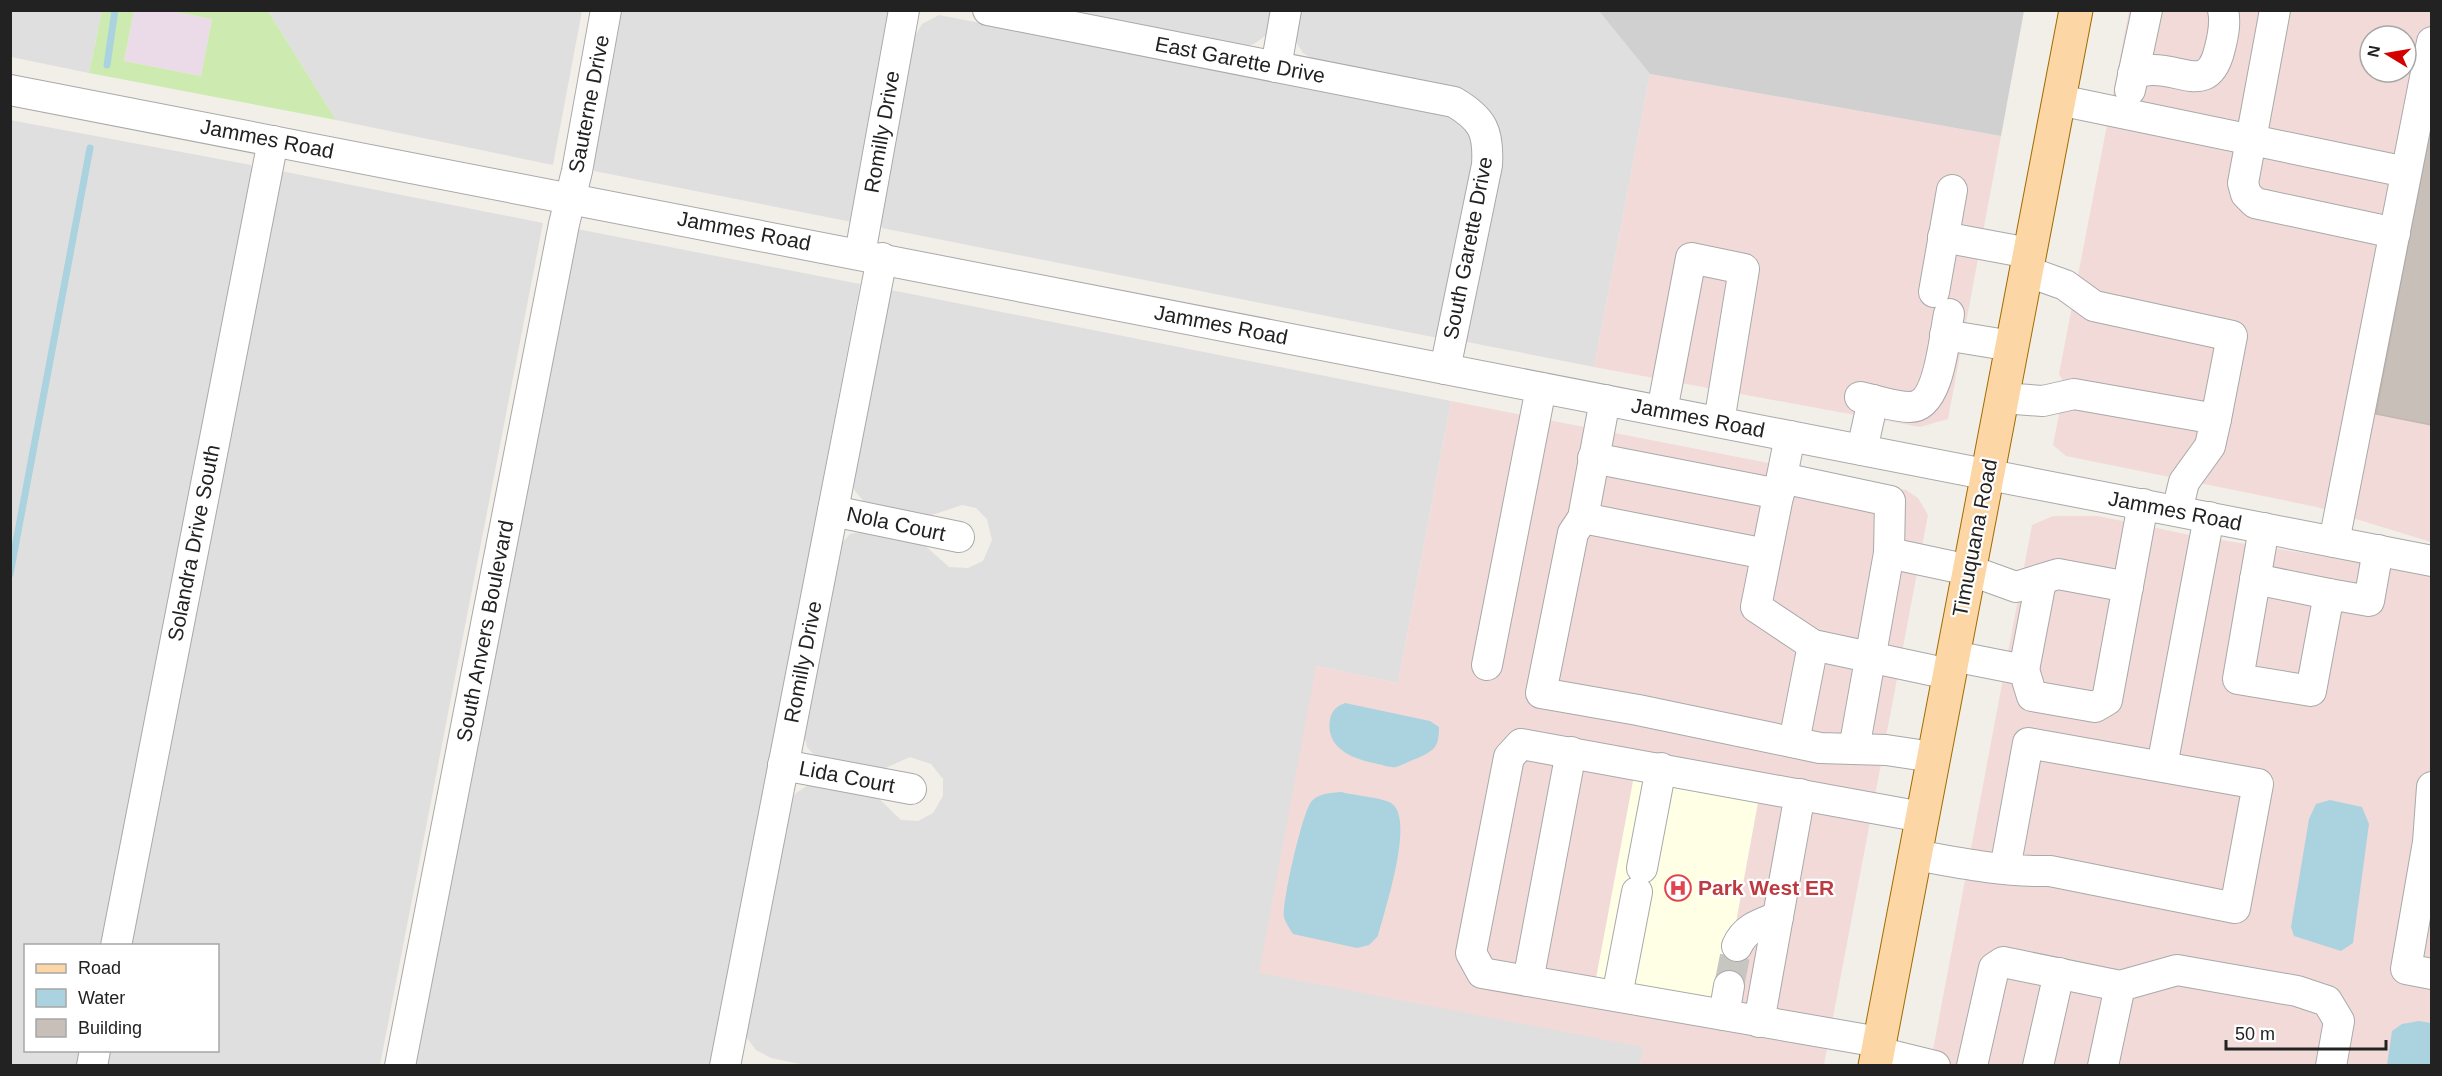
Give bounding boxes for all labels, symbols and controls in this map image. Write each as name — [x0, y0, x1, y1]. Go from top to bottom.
north arrow — [2358, 24, 2418, 84]
street label: East Garette Drive — [1153, 32, 1327, 87]
street label: Sauterne Drive — [564, 33, 613, 175]
text: N — [2364, 44, 2383, 59]
street label: Romilly Drive — [859, 69, 904, 195]
street label: Jammes Road — [198, 114, 336, 163]
street label: South Garette Drive — [1439, 155, 1497, 341]
street label: Jammes Road — [675, 206, 813, 255]
street label: Jammes Road — [1152, 300, 1290, 349]
street label: Jammes Road — [1629, 393, 1767, 442]
street label: Solandra Drive South — [163, 443, 224, 643]
street label: Timuquana Road — [1948, 457, 2001, 619]
street label: Jammes Road — [2106, 486, 2244, 535]
street label: Nola Court — [845, 502, 948, 545]
street label: South Anvers Boulevard — [452, 518, 517, 744]
street label: Romilly Drive — [779, 599, 826, 725]
street label: Lida Court — [797, 756, 897, 797]
hospital icon: Park West ER — [1663, 873, 1693, 903]
place label: Park West ER — [1698, 876, 1834, 899]
legend — [24, 944, 219, 1052]
text: Road — [78, 958, 121, 978]
text: Water — [78, 988, 125, 1008]
scale bar — [2226, 1013, 2386, 1051]
text: Building — [78, 1018, 142, 1038]
text: 50 m — [2235, 1024, 2275, 1044]

